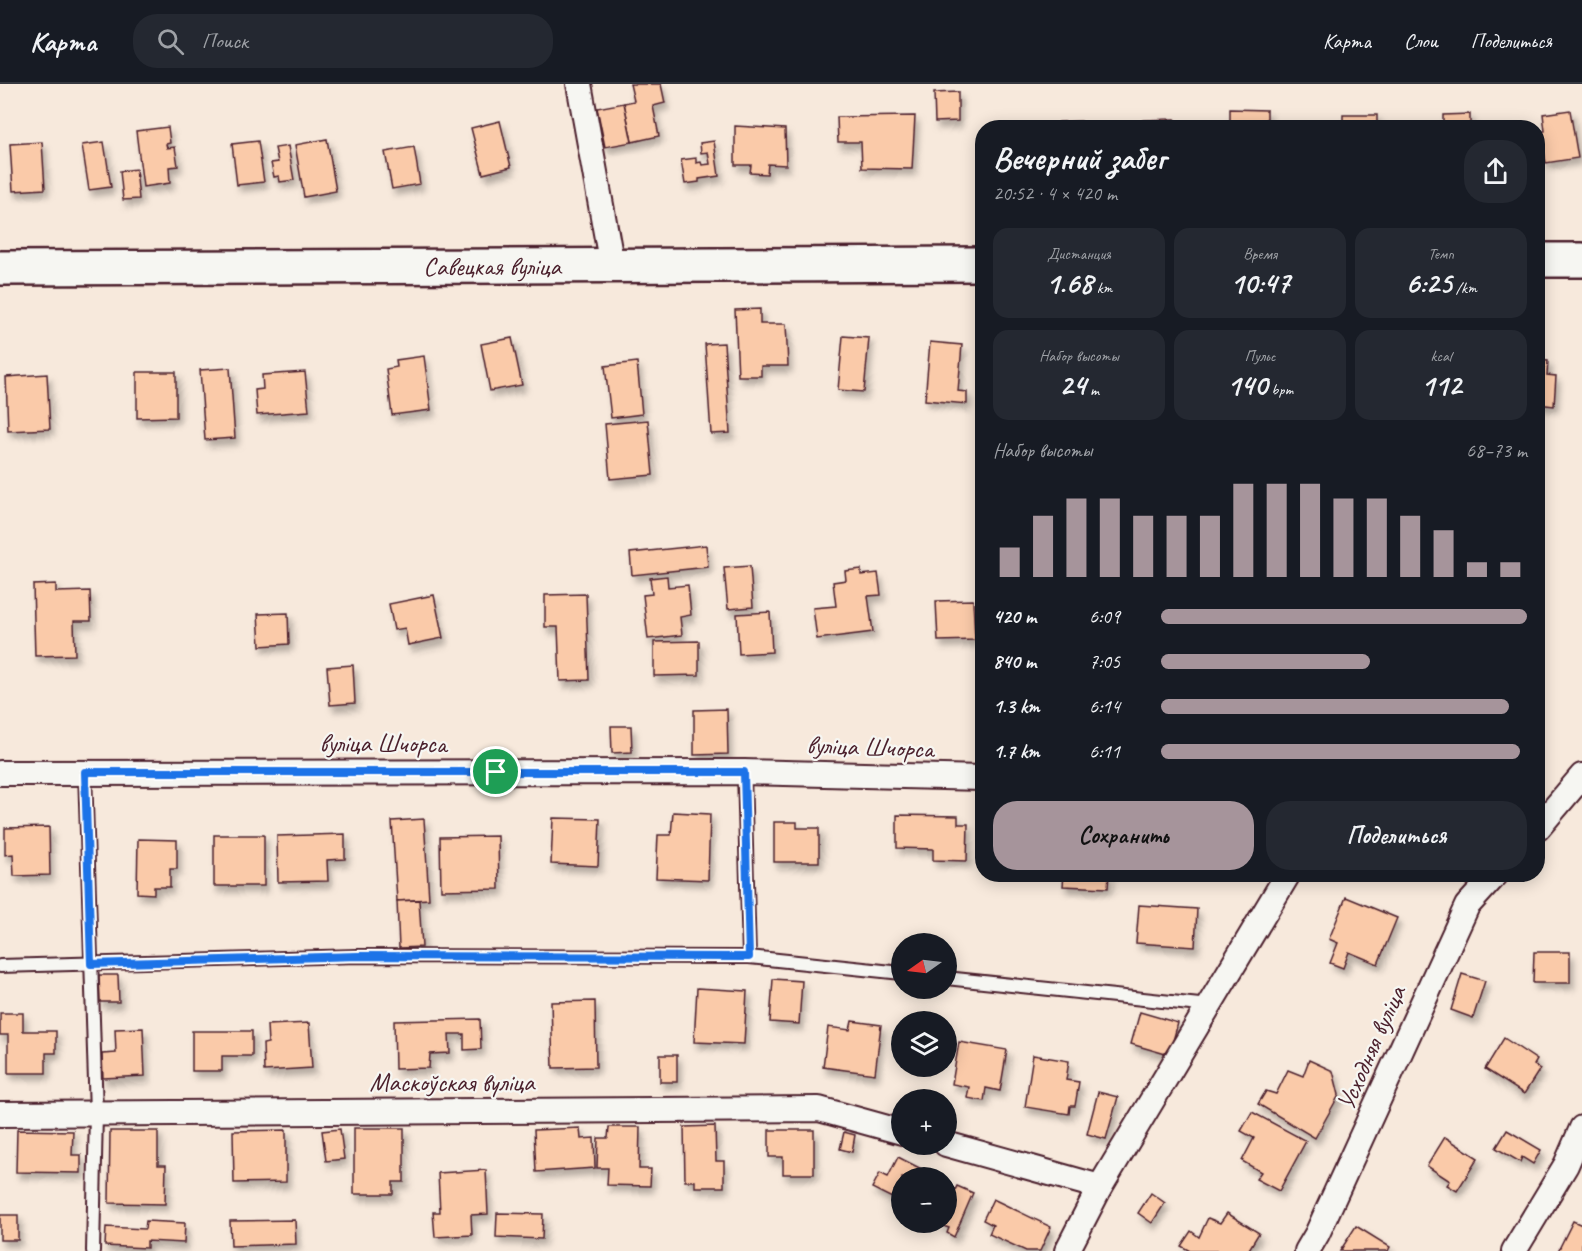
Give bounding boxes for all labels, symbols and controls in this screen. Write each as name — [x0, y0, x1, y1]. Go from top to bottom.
search box — [133, 14, 553, 68]
text: Карта — [30, 24, 97, 59]
icon: search — [154, 25, 187, 58]
text: Поиск — [202, 27, 248, 55]
text: Карта — [1323, 28, 1371, 54]
text: Слои — [1404, 28, 1438, 54]
text: Поделиться — [1471, 28, 1552, 54]
text: Вечерний забег — [993, 137, 1166, 179]
button: share — [1464, 140, 1527, 203]
text: 20:52 · 4 × 420 m — [993, 181, 1117, 206]
text: Дистанция — [1047, 244, 1111, 264]
text: Время — [1243, 244, 1277, 264]
text: Темп — [1428, 244, 1454, 264]
street label: Савецкая вуліца — [423, 249, 562, 283]
text: 1.68 — [1046, 264, 1093, 302]
text: 10:47 — [1230, 264, 1290, 302]
text: 6:25 — [1405, 264, 1452, 302]
text: km — [1093, 278, 1112, 298]
text: /km — [1452, 278, 1477, 298]
text: Набор высоты — [1039, 346, 1119, 366]
text: Пульс — [1245, 346, 1275, 366]
text: kcal — [1430, 346, 1452, 366]
text: 24 — [1059, 366, 1086, 404]
text: 140 — [1227, 366, 1267, 404]
text: 112 — [1421, 366, 1461, 404]
text: m — [1086, 380, 1099, 400]
text: bpm — [1267, 380, 1293, 400]
text: Набор высоты — [993, 438, 1092, 463]
text: 68–73 m — [1466, 438, 1527, 463]
text: 420 m — [993, 604, 1036, 629]
text: 6:09 — [1089, 604, 1120, 629]
text: 840 m — [993, 649, 1036, 674]
text: 7:05 — [1089, 649, 1120, 674]
text: 1.3 km — [993, 694, 1040, 719]
text: 6:14 — [1089, 694, 1120, 719]
street label: вуліца Шчорса — [320, 727, 449, 760]
street label: вуліца Шчорса — [806, 728, 936, 766]
text: 1.7 km — [993, 739, 1039, 764]
text: 6:11 — [1089, 739, 1120, 764]
pin — [470, 746, 521, 797]
icon: arrive — [479, 755, 512, 788]
button: Сохранить — [993, 801, 1254, 870]
button: Поделиться — [1266, 801, 1527, 870]
north arrow — [891, 933, 957, 999]
map controls — [891, 933, 957, 1233]
street label: Усходняя вуліца — [1329, 979, 1414, 1115]
button: layers — [891, 1011, 957, 1077]
street label: Маскоўская вуліца — [370, 1066, 536, 1099]
button: + — [891, 1089, 957, 1155]
button: − — [891, 1167, 957, 1233]

